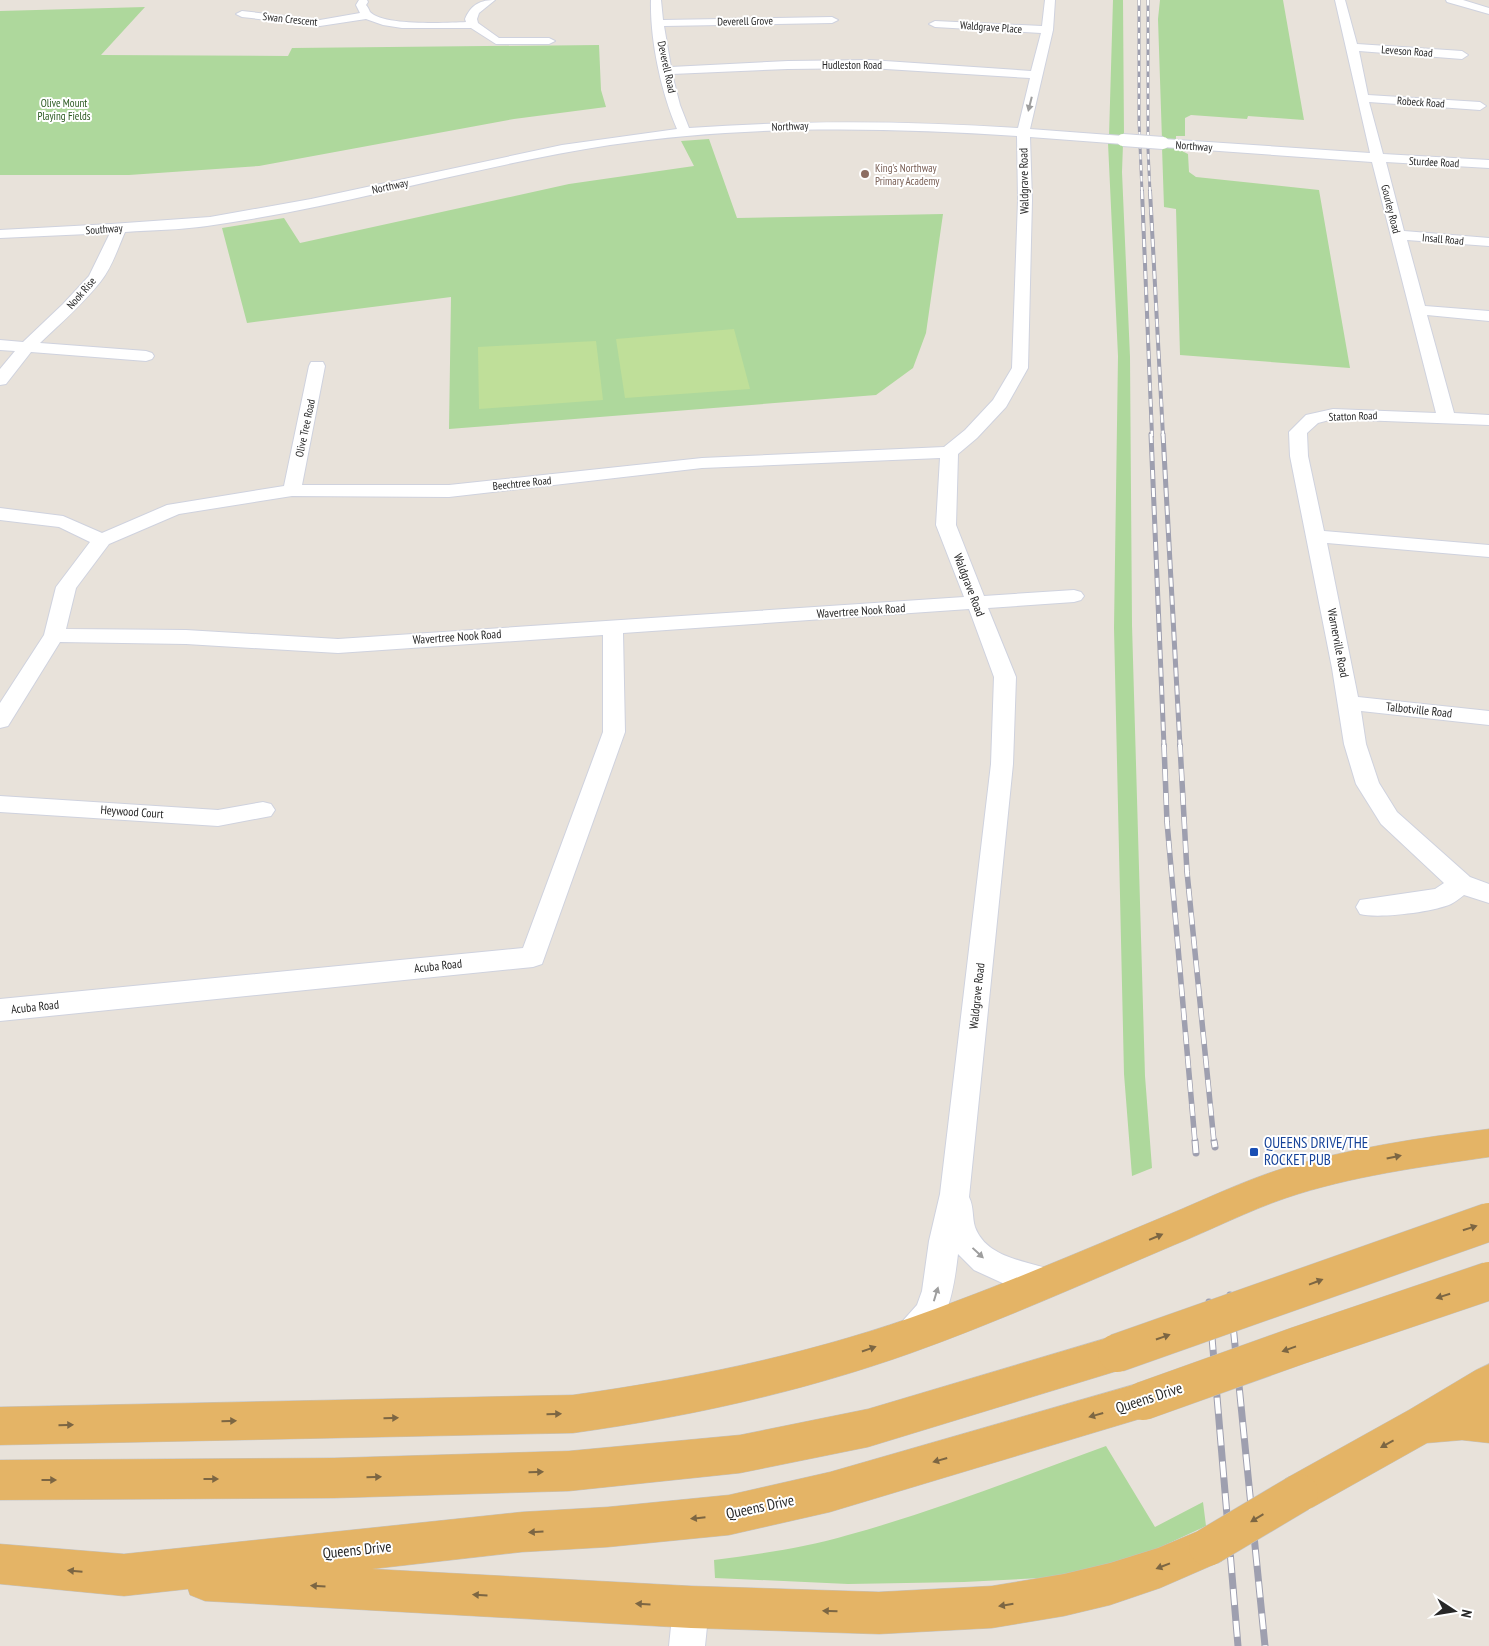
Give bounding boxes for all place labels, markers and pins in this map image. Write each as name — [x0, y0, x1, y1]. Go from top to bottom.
place label: King's Northway Primary Academy — [875, 161, 940, 188]
marker: King's Northway Primary Academy — [859, 168, 871, 180]
place label: QUEENS DRIVE/THE ROCKET PUB — [1264, 1133, 1368, 1169]
marker: QUEENS DRIVE/THE ROCKET PUB — [1248, 1146, 1260, 1158]

